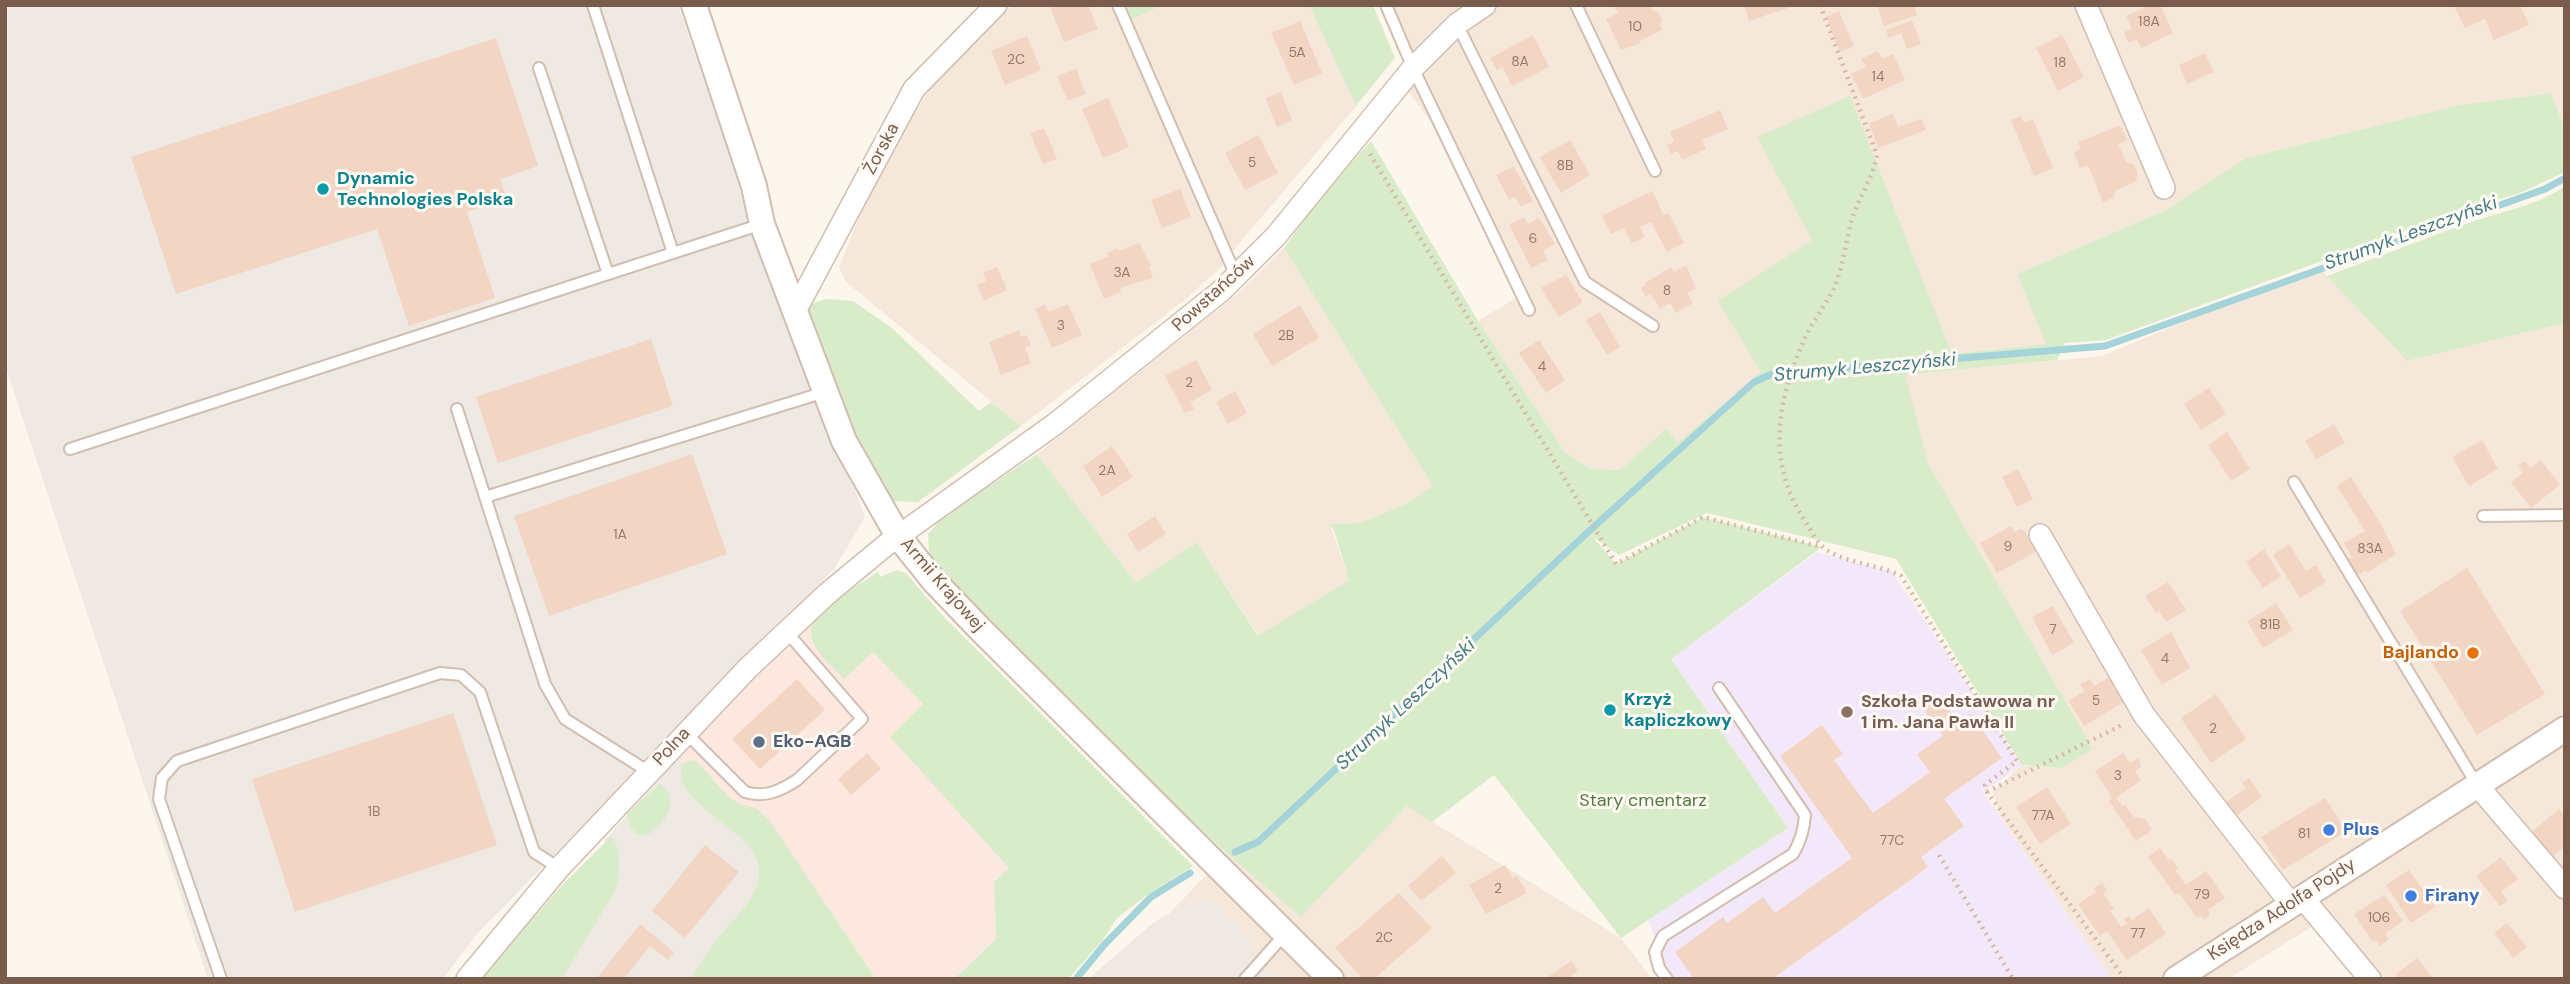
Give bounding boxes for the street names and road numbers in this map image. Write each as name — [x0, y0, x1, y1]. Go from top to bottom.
street label: Żorska — [860, 120, 904, 178]
street label: Powstańców — [1168, 251, 1260, 337]
street label: Armii Krajowej — [895, 533, 989, 637]
street label: Polna — [649, 723, 695, 771]
street label: Księdza Adolfa Pojdy — [2204, 854, 2360, 966]

